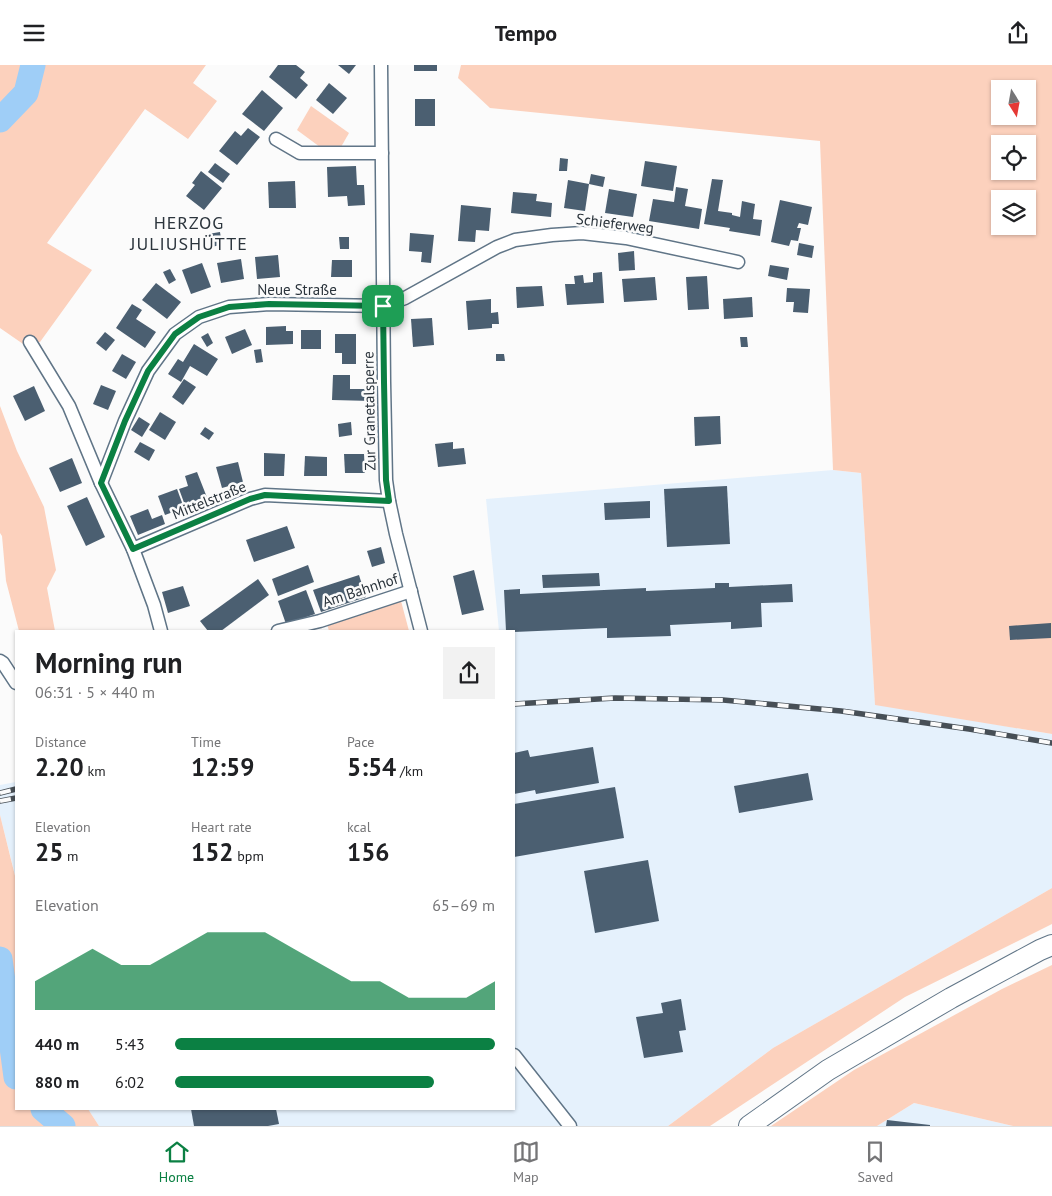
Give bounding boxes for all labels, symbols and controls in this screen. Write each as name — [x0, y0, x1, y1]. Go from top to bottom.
icon: menu — [20, 19, 48, 47]
text: Tempo — [495, 19, 557, 47]
icon: share — [1004, 19, 1032, 47]
north arrow — [991, 80, 1036, 125]
map controls — [991, 80, 1036, 235]
button: locate — [991, 135, 1036, 180]
button: layers — [991, 190, 1036, 235]
street label: Schieferweg — [575, 209, 655, 237]
district label: HERZOG JULIUSHÜTTE — [129, 211, 248, 255]
street label: Neue Straße — [257, 280, 337, 299]
pin — [362, 285, 404, 327]
icon: arrive — [369, 292, 397, 320]
street label: Zur Granetalsperre — [358, 351, 380, 471]
street label: Mittelstraße — [169, 477, 249, 523]
street label: Am Bahnhof — [320, 568, 401, 611]
text: Morning run — [35, 644, 183, 681]
button: share — [443, 647, 495, 699]
text: 06:31 · 5 × 440 m — [35, 682, 155, 702]
text: Distance — [35, 733, 86, 751]
text: Time — [191, 733, 221, 751]
text: Pace — [347, 733, 374, 751]
text: 2.20 — [35, 751, 84, 783]
text: 12:59 — [191, 751, 254, 783]
text: 5:54 — [347, 751, 396, 783]
text: km — [84, 762, 106, 780]
text: /km — [396, 762, 423, 780]
text: Elevation — [35, 818, 91, 836]
text: Heart rate — [191, 818, 252, 836]
text: kcal — [347, 818, 371, 836]
text: 25 — [35, 836, 63, 868]
text: 152 — [191, 836, 234, 868]
text: 156 — [347, 836, 390, 868]
text: m — [63, 847, 78, 865]
text: bpm — [234, 847, 264, 865]
text: Elevation — [35, 895, 99, 915]
text: 65–69 m — [432, 895, 495, 915]
text: 440 m — [35, 1034, 79, 1054]
text: 5:43 — [115, 1034, 145, 1054]
text: 880 m — [35, 1072, 79, 1092]
text: 6:02 — [115, 1072, 145, 1092]
tab: Home — [159, 1138, 194, 1186]
tab: Map — [512, 1138, 540, 1186]
tab: Saved — [858, 1138, 893, 1186]

